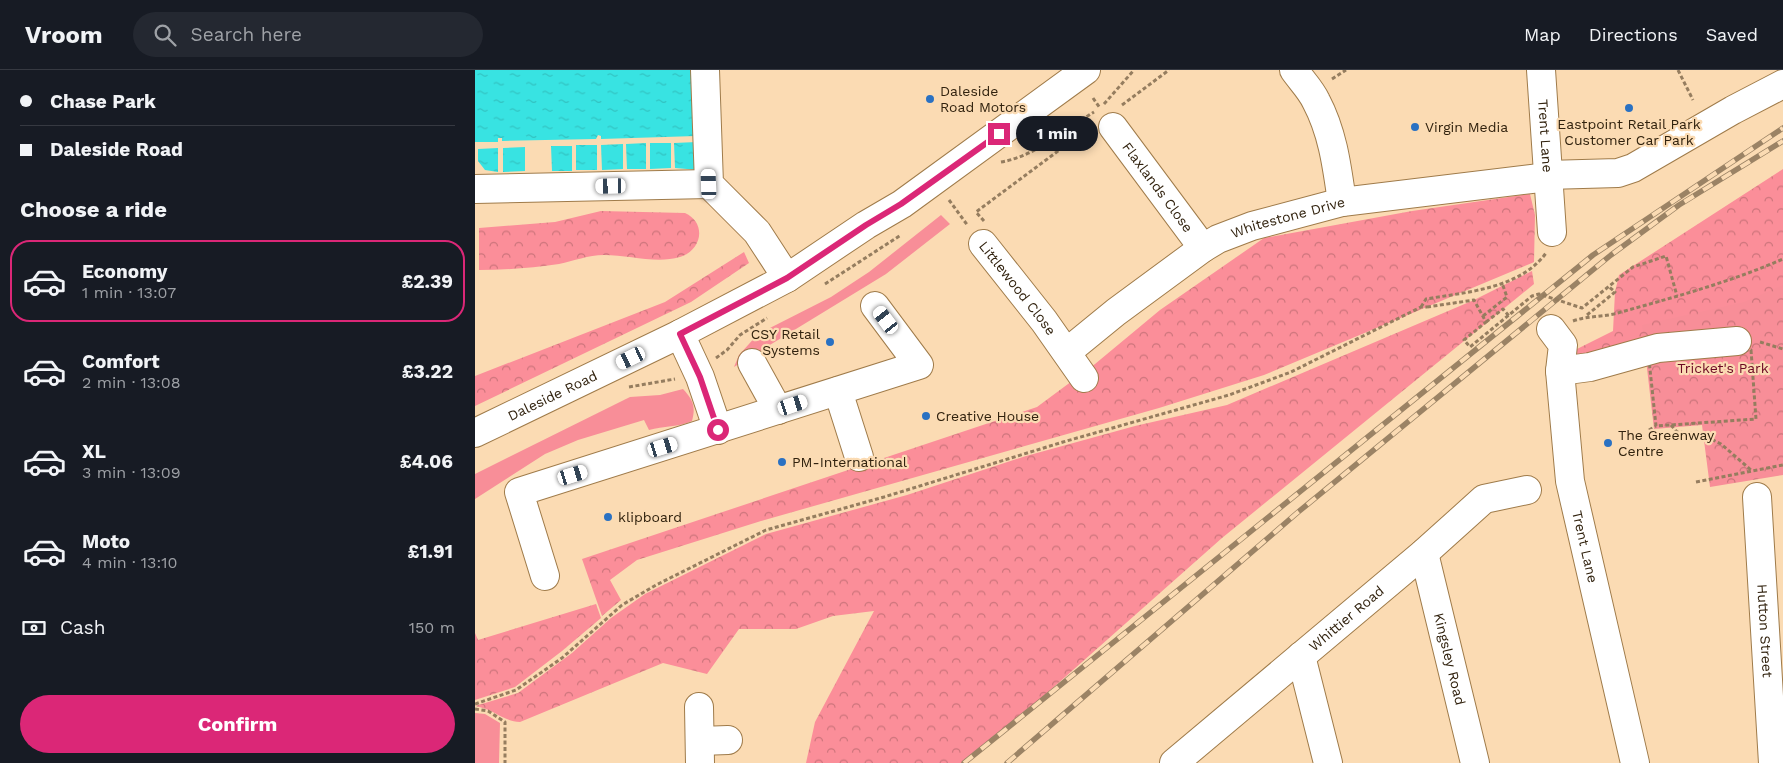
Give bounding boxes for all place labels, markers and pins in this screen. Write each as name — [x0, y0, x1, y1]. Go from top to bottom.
place label: Daleside Road Motors — [940, 83, 1026, 115]
marker: Daleside Road Motors — [924, 93, 936, 105]
marker: Eastpoint Retail Park Customer Car Park — [1623, 102, 1635, 114]
place label: Eastpoint Retail Park Customer Car Park — [1557, 116, 1701, 148]
place label: Virgin Media — [1425, 119, 1508, 135]
marker: Virgin Media — [1409, 121, 1421, 133]
place label: CSY Retail Systems — [751, 326, 821, 358]
marker: CSY Retail Systems — [824, 336, 836, 348]
place label: Creative House — [936, 408, 1039, 424]
marker: Creative House — [920, 410, 932, 422]
place label: The Greenway Centre — [1618, 427, 1715, 459]
marker: The Greenway Centre — [1602, 437, 1614, 449]
place label: PM-International — [792, 454, 908, 470]
marker: PM-International — [776, 456, 788, 468]
place label: klipboard — [618, 509, 682, 525]
marker: klipboard — [602, 511, 614, 523]

